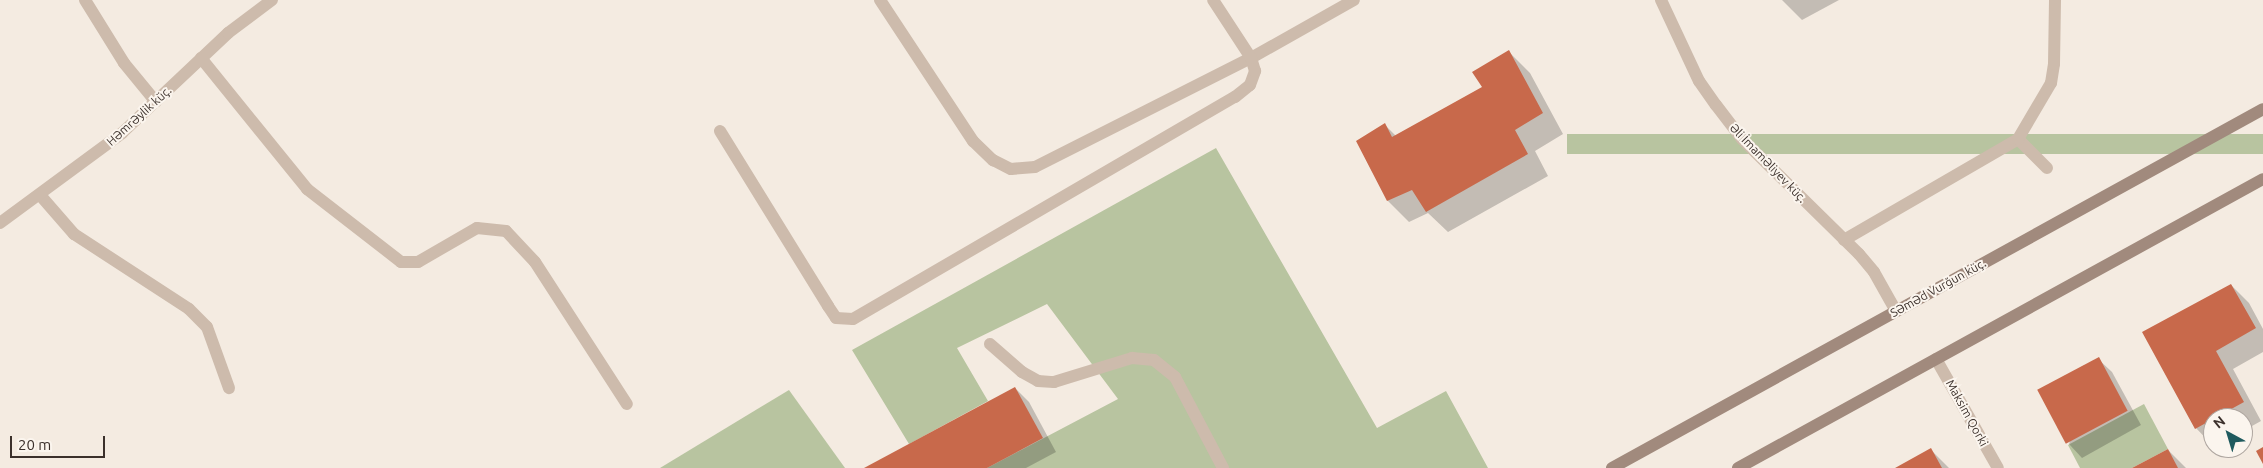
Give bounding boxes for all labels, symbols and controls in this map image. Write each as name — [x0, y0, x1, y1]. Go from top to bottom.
street label: Həmrəylik küç. — [104, 83, 174, 149]
street label: Əli İmaməliyev küç. — [1727, 121, 1809, 205]
street label: Səməd Vurğun küç. — [1888, 256, 1988, 320]
street label: Maksim Qorki — [1943, 377, 1991, 449]
north arrow — [2203, 408, 2253, 458]
text: N — [2210, 413, 2228, 432]
scale bar — [12, 426, 108, 458]
text: 20 m — [18, 436, 51, 453]

